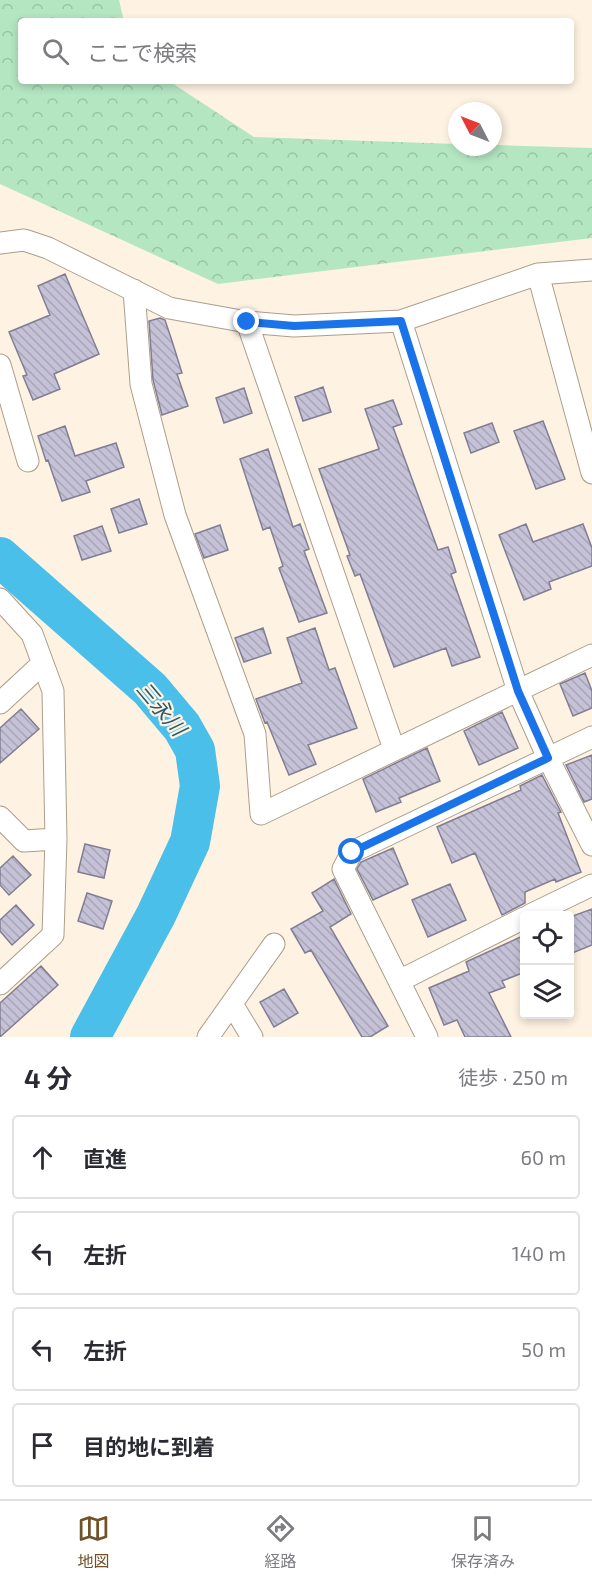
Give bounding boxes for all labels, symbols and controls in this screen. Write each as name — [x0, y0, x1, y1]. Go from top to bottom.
search box — [18, 18, 574, 84]
icon: search — [39, 35, 72, 68]
text: ここで検索 — [87, 39, 197, 65]
north arrow — [448, 102, 502, 156]
route end — [233, 308, 259, 334]
water label: 三永川 — [132, 676, 193, 742]
route start — [338, 838, 364, 864]
map controls — [520, 911, 574, 1019]
button: locate — [520, 911, 574, 965]
button: layers — [520, 965, 574, 1019]
text: 4 分 — [24, 1062, 72, 1093]
text: 徒歩 · 250 m — [458, 1065, 568, 1089]
icon: ahead — [26, 1141, 59, 1174]
text: 直進 — [83, 1145, 127, 1171]
text: 60 m — [521, 1145, 566, 1169]
icon: left — [26, 1237, 59, 1270]
text: 左折 — [83, 1241, 127, 1267]
text: 140 m — [512, 1241, 566, 1265]
icon: left — [26, 1333, 59, 1366]
text: 左折 — [83, 1337, 127, 1363]
text: 50 m — [521, 1337, 566, 1361]
icon: arrive — [26, 1429, 59, 1462]
text: 目的地に到着 — [83, 1433, 215, 1459]
tab: 地図 — [77, 1512, 110, 1572]
tab: 経路 — [264, 1512, 297, 1572]
tab: 保存済み — [451, 1512, 515, 1572]

